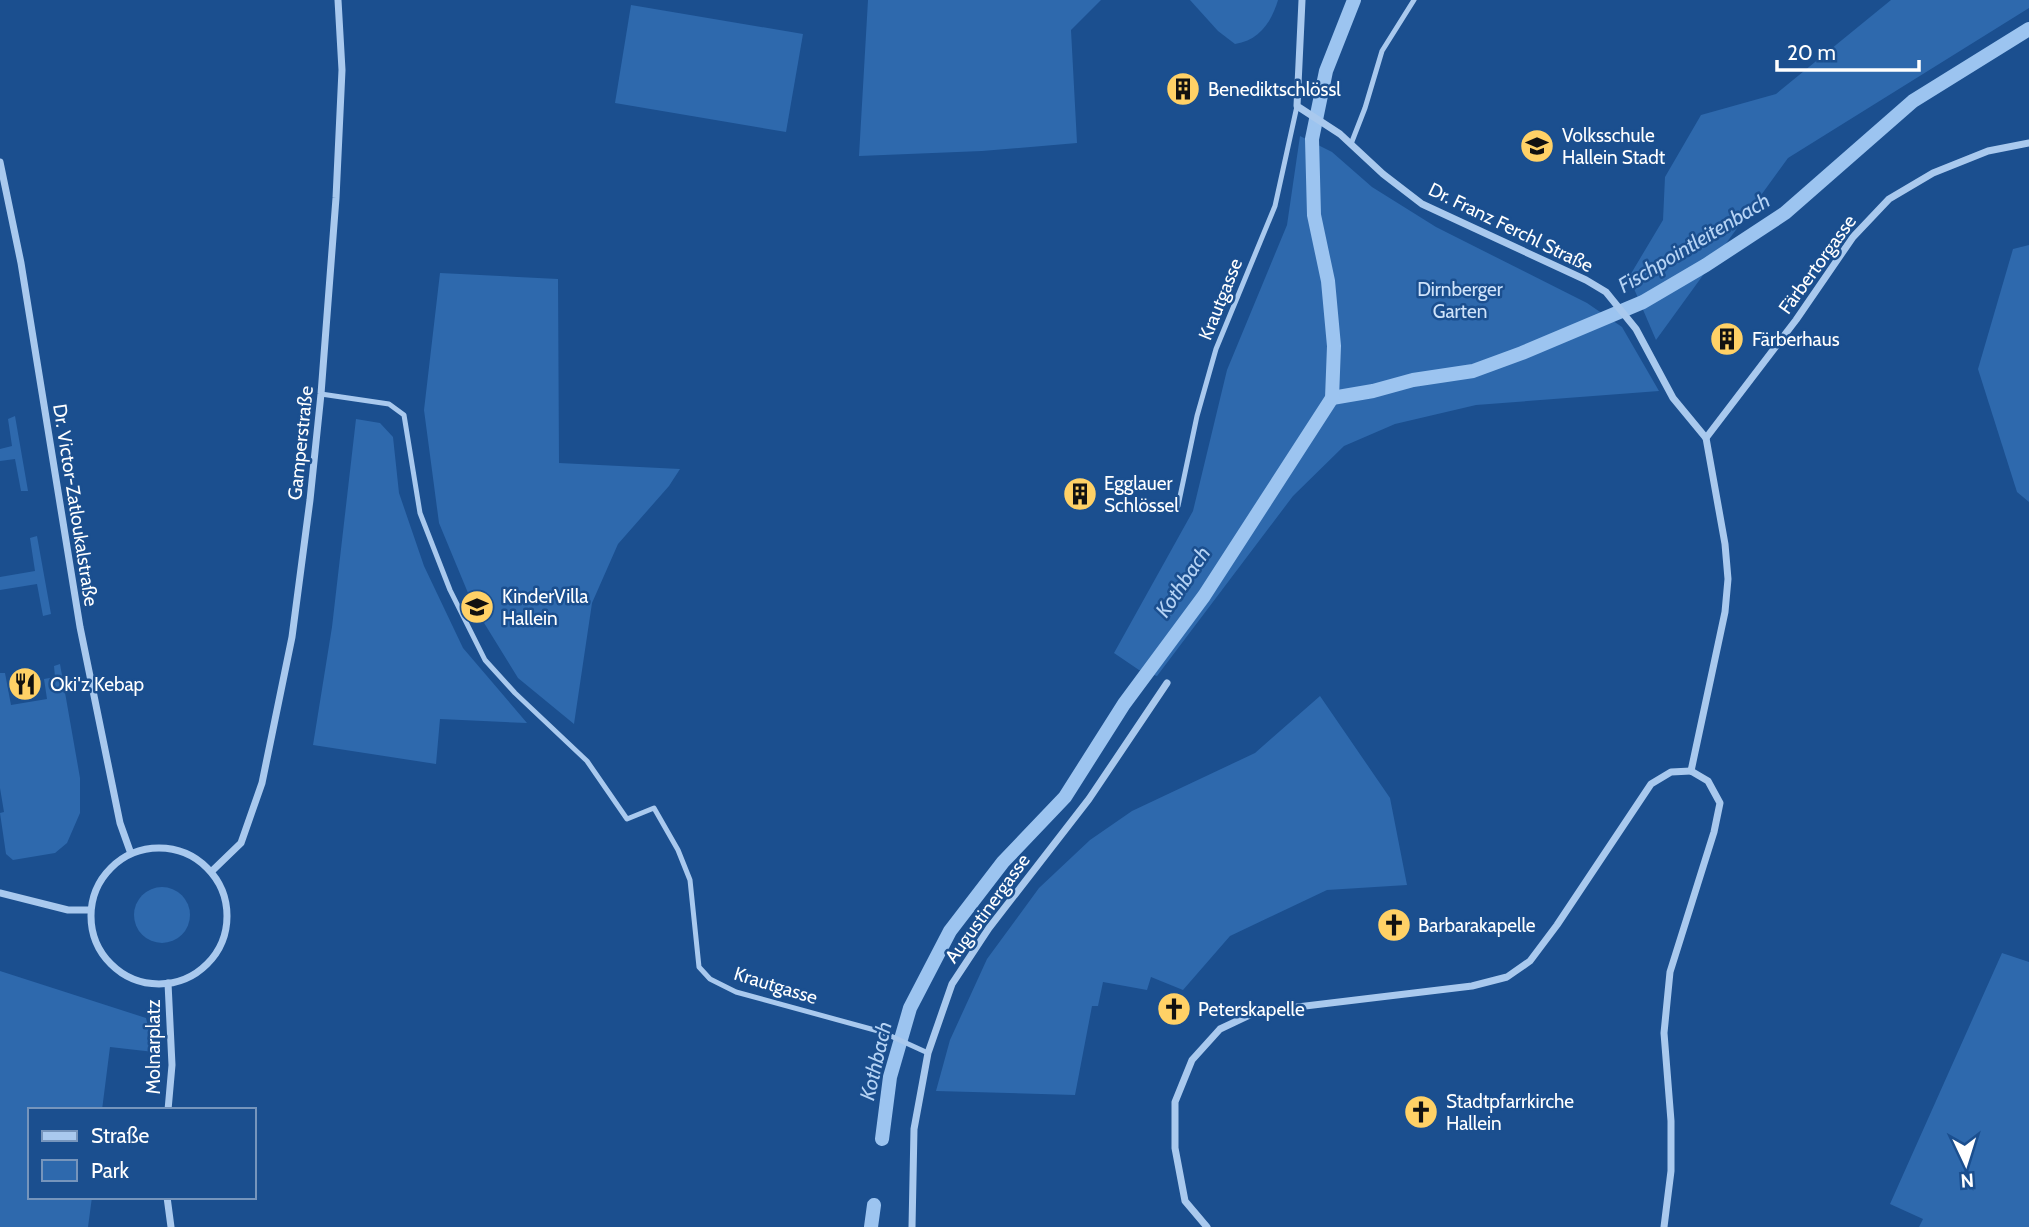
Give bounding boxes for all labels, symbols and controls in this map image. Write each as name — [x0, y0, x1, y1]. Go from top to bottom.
scale bar — [1777, 28, 1919, 72]
text: 20 m — [1787, 40, 1836, 65]
building icon: Benediktschlössl — [1164, 70, 1202, 108]
place label: Benediktschlössl — [1208, 78, 1341, 101]
place label: Volksschule Hallein Stadt — [1562, 124, 1666, 169]
school or university icon: Volksschule Hallein Stadt — [1518, 127, 1556, 165]
street label: Dr. Franz Ferchl Straße — [1425, 178, 1597, 277]
water label: Fischpointleitenbach — [1613, 187, 1774, 298]
street label: Färbertorgasse — [1774, 210, 1861, 318]
street label: Krautgasse — [1194, 255, 1247, 343]
park label: Dirnberger Garten — [1417, 278, 1503, 323]
building icon: Färberhaus — [1708, 320, 1746, 358]
place label: Färberhaus — [1752, 328, 1840, 351]
street label: Gamperstraße — [283, 385, 318, 501]
street label: Dr. Victor-Zatloukalstraße — [48, 402, 103, 608]
place label: Egglauer Schlössel — [1104, 472, 1179, 517]
building icon: Egglauer Schlössel — [1061, 475, 1099, 513]
water label: Kothbach — [1150, 542, 1215, 622]
place label: KinderVilla Hallein — [502, 585, 588, 630]
school or university icon: KinderVilla Hallein — [458, 588, 496, 626]
restaurant icon: Oki'z Kebap — [6, 665, 44, 703]
place label: Oki'z Kebap — [50, 673, 144, 696]
street label: Augustinergasse — [940, 849, 1035, 967]
church icon: Barbarakapelle — [1375, 906, 1413, 944]
place label: Barbarakapelle — [1418, 914, 1536, 937]
street label: Krautgasse — [731, 962, 821, 1009]
church icon: Peterskapelle — [1155, 990, 1193, 1028]
place label: Peterskapelle — [1198, 998, 1305, 1021]
street label: Molnarplatz — [142, 999, 165, 1095]
water label: Kothbach — [854, 1019, 897, 1103]
place label: Stadtpfarrkirche Hallein — [1446, 1090, 1574, 1135]
church icon: Stadtpfarrkirche Hallein — [1402, 1093, 1440, 1131]
legend — [28, 1108, 256, 1199]
text: Straße — [91, 1123, 150, 1148]
north arrow — [1931, 1129, 2001, 1199]
text: Park — [91, 1158, 129, 1183]
text: N — [1960, 1169, 1975, 1192]

